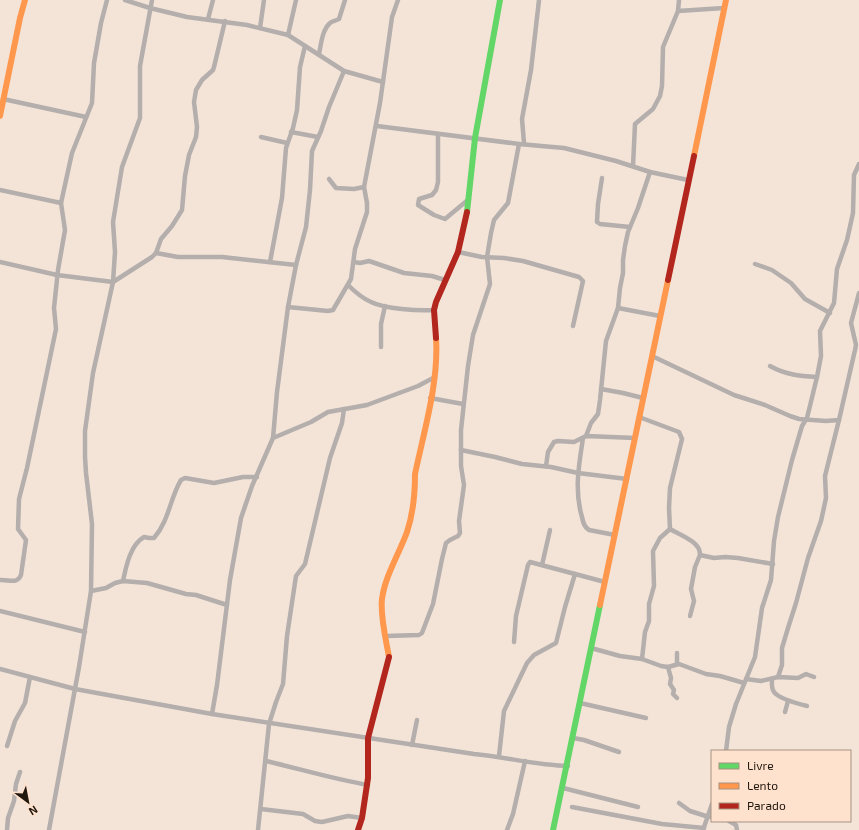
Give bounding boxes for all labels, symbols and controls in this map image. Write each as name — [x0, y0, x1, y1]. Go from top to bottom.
legend — [711, 750, 851, 822]
text: Livre — [747, 758, 774, 772]
text: Lento — [747, 778, 778, 792]
north arrow — [8, 782, 48, 822]
text: Parado — [747, 798, 786, 812]
text: N — [27, 803, 40, 819]

